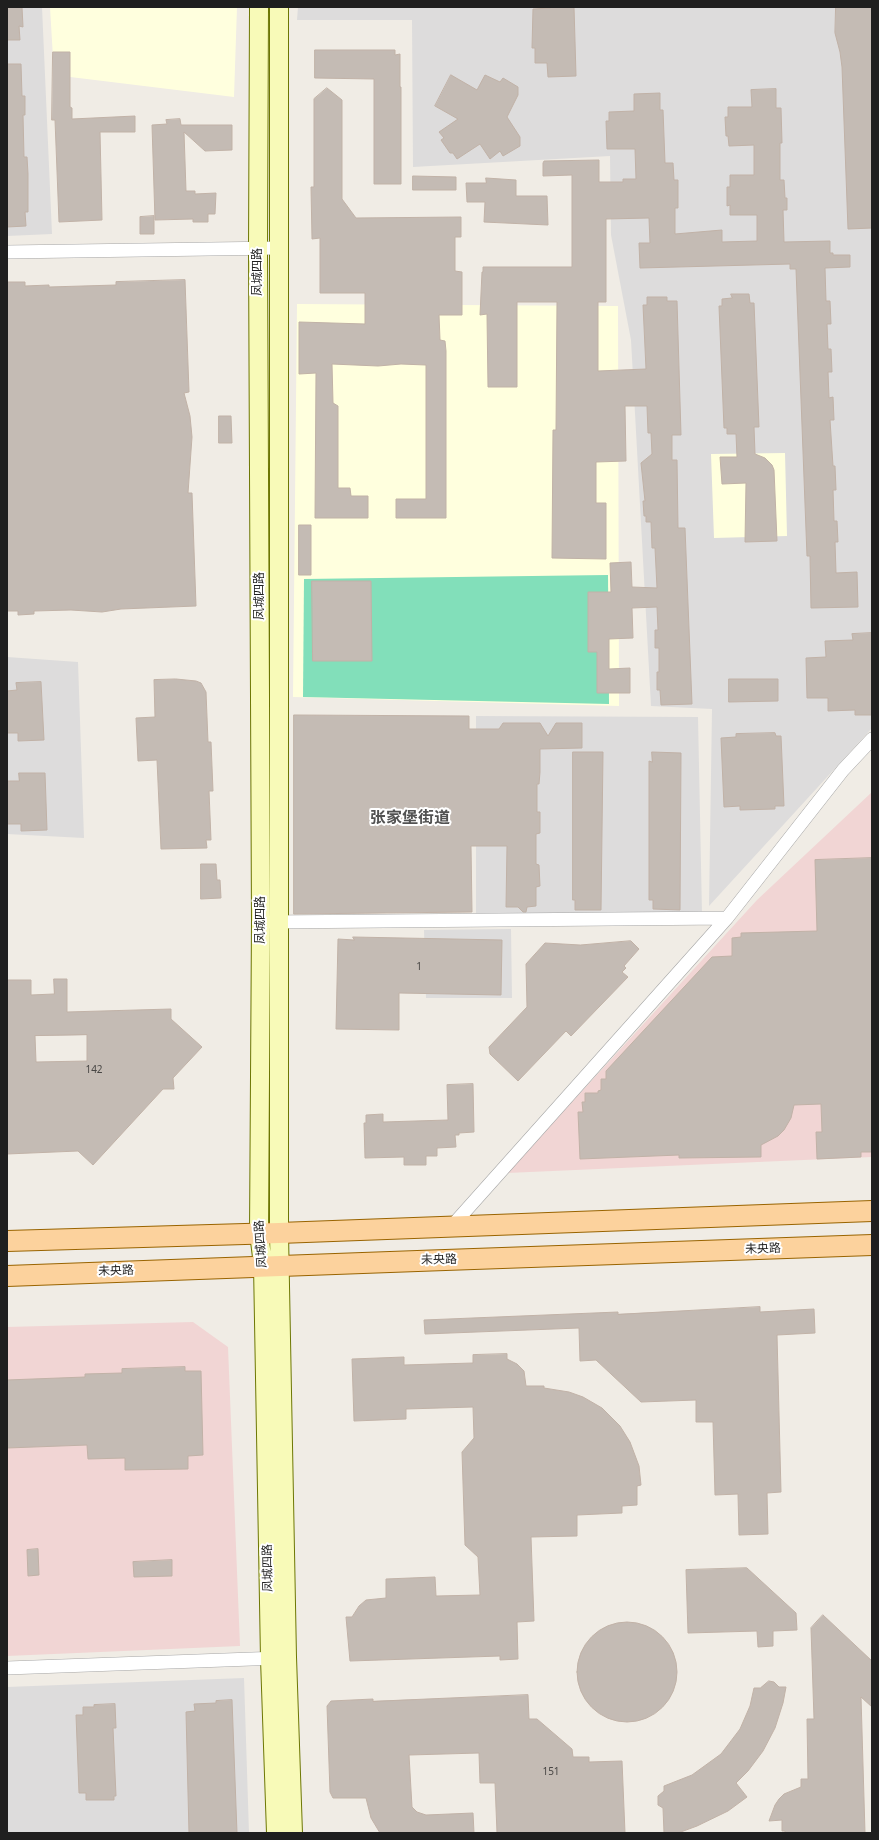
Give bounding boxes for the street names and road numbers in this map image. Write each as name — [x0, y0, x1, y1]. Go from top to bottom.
street label: 凤城四路 — [251, 248, 265, 296]
street label: 凤城四路 — [253, 572, 267, 620]
street label: 凤城四路 — [254, 896, 268, 944]
street label: 凤城四路 — [252, 1220, 270, 1268]
street label: 未央路 — [745, 1241, 781, 1257]
street label: 未央路 — [421, 1252, 457, 1268]
street label: 未央路 — [98, 1263, 134, 1279]
street label: 凤城四路 — [260, 1544, 276, 1592]

